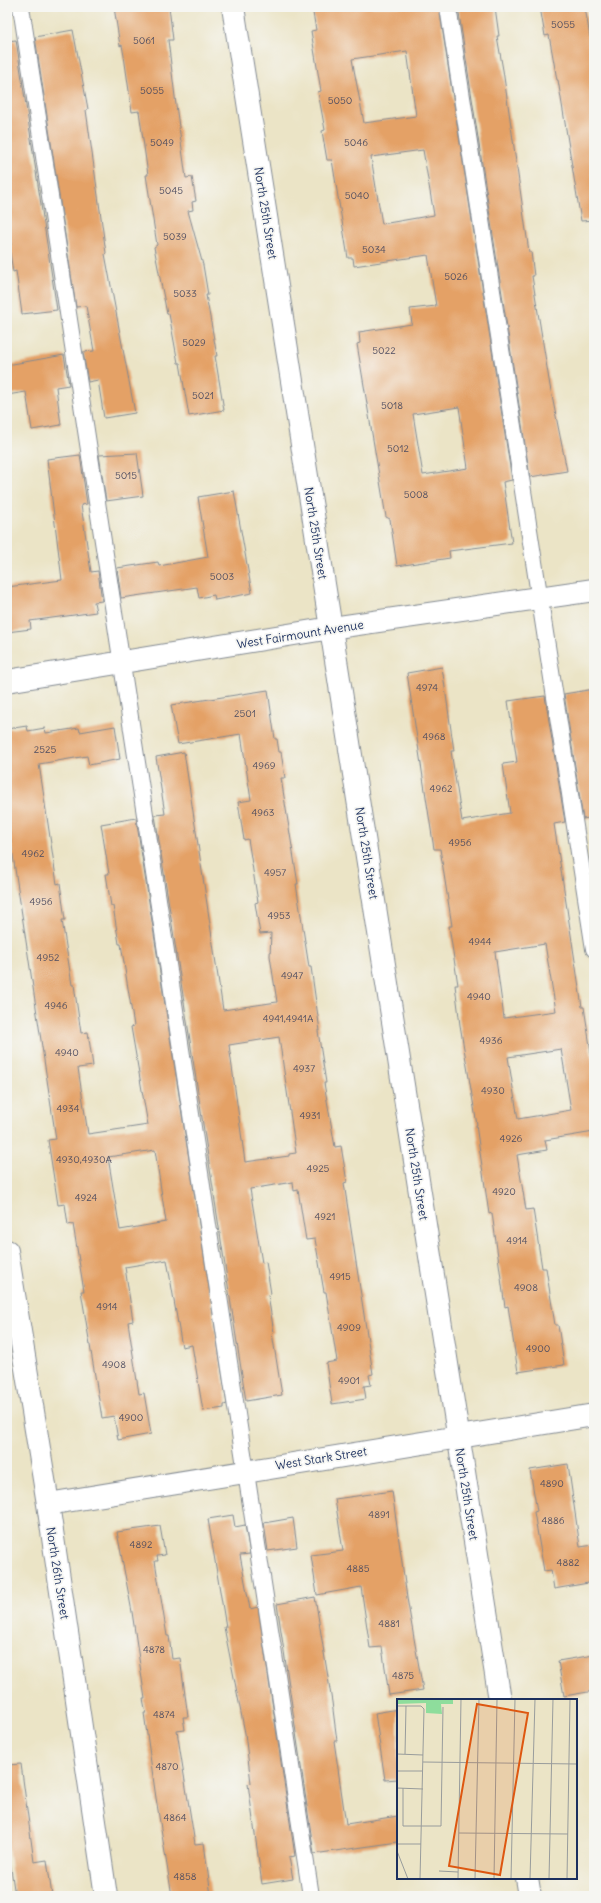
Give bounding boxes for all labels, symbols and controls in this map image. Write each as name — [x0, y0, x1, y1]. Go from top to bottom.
house number: 5055 — [551, 18, 575, 31]
house number: 5061 — [133, 34, 155, 47]
house number: 5055 — [140, 84, 164, 97]
house number: 5050 — [328, 94, 352, 107]
house number: 5049 — [150, 136, 174, 149]
house number: 5046 — [344, 136, 368, 149]
street label: North 25th Street — [251, 166, 281, 260]
house number: 5045 — [159, 184, 183, 197]
house number: 5040 — [345, 189, 369, 202]
house number: 5039 — [163, 230, 187, 243]
house number: 5034 — [362, 243, 386, 256]
house number: 5026 — [444, 270, 468, 283]
house number: 5033 — [173, 287, 197, 300]
house number: 5029 — [182, 336, 206, 349]
house number: 5022 — [372, 344, 396, 357]
house number: 5021 — [192, 389, 214, 402]
house number: 5018 — [381, 399, 403, 412]
house number: 5012 — [387, 442, 409, 455]
house number: 5015 — [115, 469, 137, 482]
street label: North 25th Street — [301, 486, 331, 580]
house number: 5008 — [404, 488, 429, 501]
house number: 5003 — [210, 570, 235, 583]
street label: West Fairmount Avenue — [236, 617, 364, 651]
house number: 4974 — [416, 681, 438, 694]
house number: 2501 — [234, 707, 256, 720]
house number: 4968 — [422, 730, 446, 743]
house number: 2525 — [34, 743, 56, 756]
house number: 4969 — [252, 759, 276, 772]
house number: 4962 — [430, 782, 453, 795]
house number: 4963 — [252, 806, 275, 819]
street label: North 25th Street — [352, 806, 382, 900]
house number: 4956 — [448, 836, 472, 849]
house number: 4962 — [22, 847, 45, 860]
house number: 4957 — [264, 866, 286, 879]
house number: 4956 — [29, 895, 53, 908]
house number: 4953 — [268, 909, 291, 922]
house number: 4944 — [468, 935, 492, 948]
house number: 4952 — [37, 951, 60, 964]
house number: 4947 — [281, 969, 303, 982]
house number: 4940 — [467, 990, 491, 1003]
house number: 4946 — [44, 999, 68, 1012]
house number: 4941,4941A — [263, 1012, 314, 1025]
house number: 4936 — [480, 1034, 503, 1047]
house number: 4940 — [55, 1046, 79, 1059]
house number: 4937 — [293, 1062, 315, 1075]
house number: 4930 — [481, 1084, 505, 1097]
house number: 4934 — [57, 1102, 80, 1115]
house number: 4931 — [299, 1109, 321, 1122]
street label: North 25th Street — [402, 1127, 432, 1221]
house number: 4926 — [500, 1132, 523, 1145]
house number: 4930,4930A — [56, 1153, 113, 1166]
house number: 4925 — [307, 1162, 330, 1175]
house number: 4920 — [492, 1185, 516, 1198]
house number: 4924 — [75, 1191, 98, 1204]
house number: 4921 — [315, 1210, 335, 1223]
house number: 4914 — [506, 1234, 528, 1247]
house number: 4915 — [329, 1270, 351, 1283]
house number: 4908 — [514, 1281, 538, 1294]
house number: 4914 — [96, 1300, 118, 1313]
house number: 4909 — [337, 1321, 361, 1334]
house number: 4900 — [526, 1342, 550, 1355]
house number: 4908 — [102, 1358, 126, 1371]
house number: 4901 — [338, 1374, 360, 1387]
house number: 4900 — [119, 1411, 143, 1424]
street label: West Stark Street — [274, 1443, 368, 1473]
street label: North 25th Street — [452, 1447, 482, 1541]
house number: 4890 — [540, 1477, 564, 1490]
house number: 4891 — [368, 1508, 390, 1521]
house number: 4886 — [541, 1514, 565, 1527]
street label: North 26th Street — [43, 1526, 73, 1620]
house number: 4892 — [130, 1538, 153, 1551]
house number: 4882 — [557, 1556, 580, 1569]
house number: 4885 — [346, 1562, 370, 1575]
house number: 4881 — [378, 1617, 400, 1630]
house number: 4878 — [143, 1643, 165, 1656]
house number: 4875 — [392, 1669, 414, 1682]
inset map — [397, 1699, 577, 1879]
house number: 4874 — [153, 1708, 175, 1721]
house number: 4870 — [155, 1760, 179, 1773]
house number: 4864 — [163, 1811, 187, 1824]
house number: 4858 — [173, 1870, 197, 1883]

